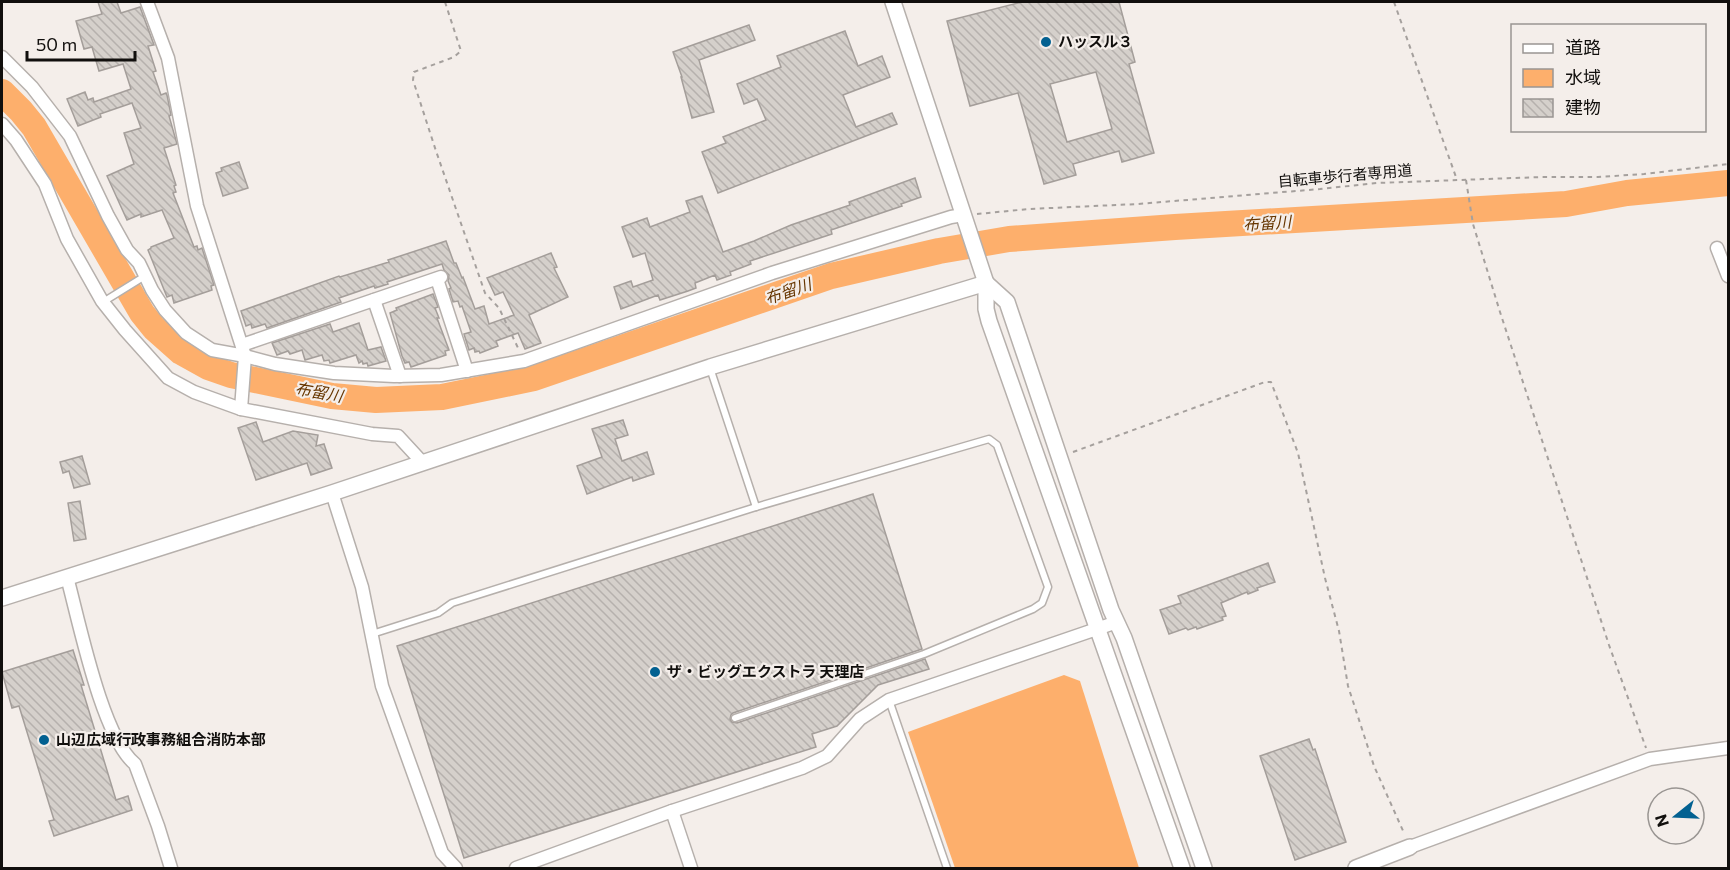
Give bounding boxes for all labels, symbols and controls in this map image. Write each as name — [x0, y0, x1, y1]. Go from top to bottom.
scale bar — [27, 24, 135, 62]
legend — [1511, 24, 1706, 132]
place label: ハッスル３ — [1058, 32, 1133, 50]
text: 50 m — [36, 33, 77, 55]
marker: ハッスル３ — [1039, 35, 1053, 49]
text: 道路 — [1565, 36, 1601, 58]
text: 水域 — [1565, 66, 1601, 88]
text: 建物 — [1565, 96, 1601, 118]
street label: 自転車歩行者専用道 — [1277, 160, 1413, 190]
water label: 布留川 — [1242, 211, 1294, 234]
water label: 布留川 — [762, 273, 816, 307]
water label: 布留川 — [294, 378, 346, 405]
place label: ザ・ビッグエクストラ 天理店 — [667, 662, 864, 680]
marker: ザ・ビッグエクストラ 天理店 — [648, 665, 662, 679]
place label: 山辺広域行政事務組合消防本部 — [56, 730, 266, 748]
marker: 山辺広域行政事務組合消防本部 — [37, 733, 51, 747]
north arrow — [1646, 786, 1706, 846]
text: N — [1650, 812, 1672, 829]

